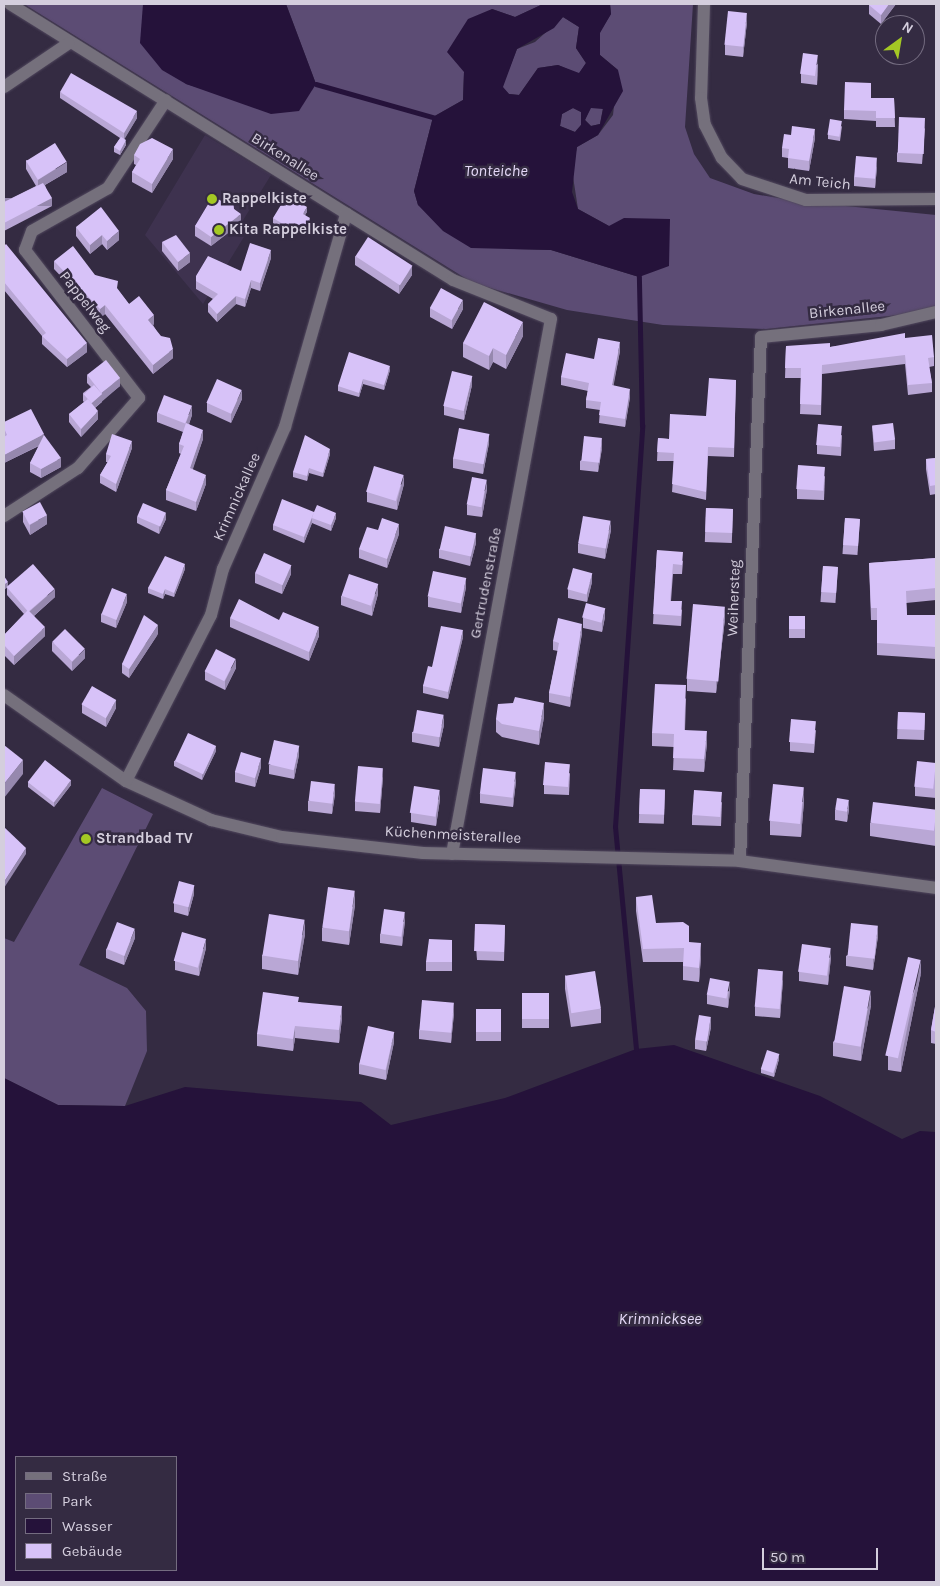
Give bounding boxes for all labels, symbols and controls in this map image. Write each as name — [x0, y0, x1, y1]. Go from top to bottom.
north arrow — [875, 15, 925, 65]
text: N — [899, 18, 916, 38]
street label: Birkenallee — [248, 129, 322, 185]
water label: Tonteiche — [464, 161, 528, 181]
street label: Am Teich — [788, 170, 852, 194]
place label: Rappelkiste — [222, 190, 307, 208]
marker: Rappelkiste — [206, 193, 218, 205]
place label: Kita Rappelkiste — [229, 221, 347, 239]
marker: Kita Rappelkiste — [213, 224, 225, 236]
street label: Pappelweg — [55, 268, 115, 336]
street label: Birkenallee — [808, 297, 886, 323]
street label: Krimnickallee — [209, 450, 265, 544]
street label: Gertrudenstraße — [466, 526, 506, 640]
street label: Weihersteg — [724, 559, 744, 637]
street label: Küchenmeisterallee — [384, 822, 522, 848]
place label: Strandbad TV — [96, 830, 193, 848]
marker: Strandbad TV — [80, 833, 92, 845]
water label: Krimnicksee — [619, 1309, 701, 1329]
legend — [15, 1456, 178, 1571]
text: Straße — [62, 1467, 107, 1485]
text: Park — [62, 1492, 92, 1510]
text: Wasser — [62, 1517, 112, 1535]
scale bar — [765, 1538, 881, 1570]
text: Gebäude — [62, 1542, 122, 1560]
text: 50 m — [770, 1548, 805, 1566]

